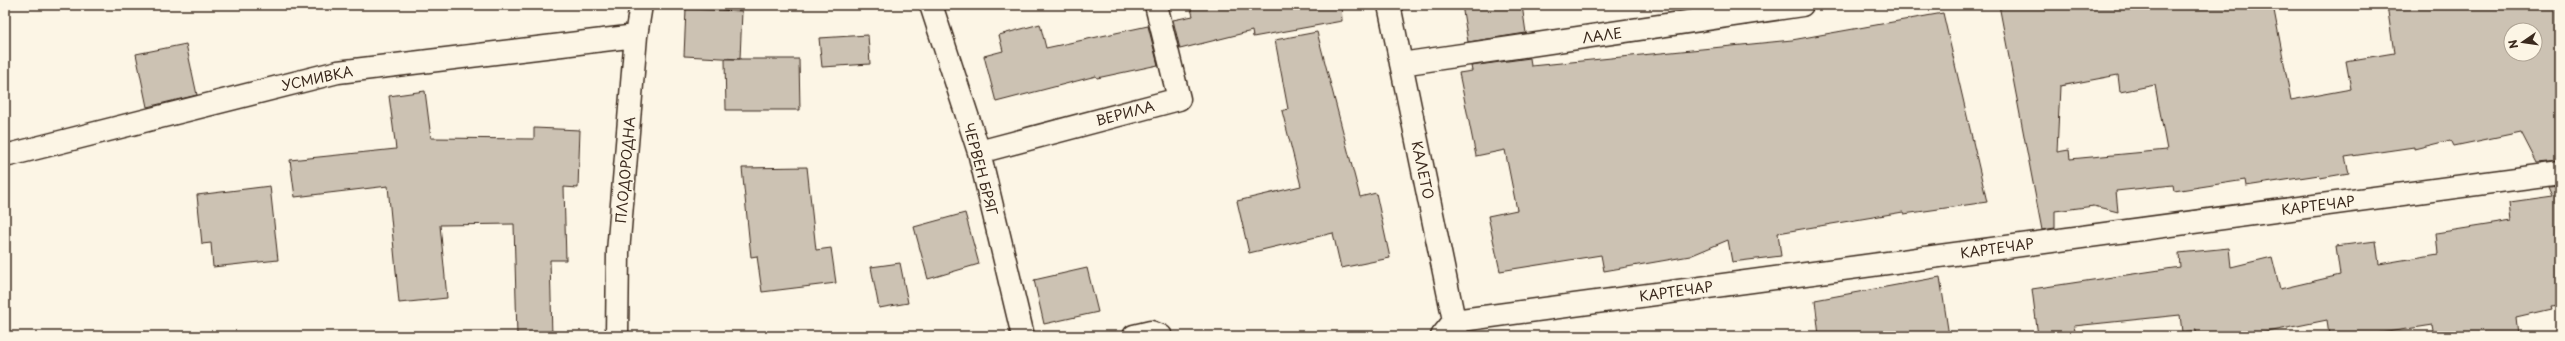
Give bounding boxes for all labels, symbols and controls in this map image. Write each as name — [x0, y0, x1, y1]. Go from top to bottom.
street label: ЛАЛЕ — [1581, 22, 1623, 48]
north arrow — [2503, 22, 2543, 62]
text: N — [2503, 38, 2522, 51]
street label: УСМИВКА — [279, 60, 355, 96]
street label: ВЕРИЛА — [1093, 95, 1157, 131]
street label: ПЛОДОРОДНА — [610, 115, 640, 224]
street label: ЧЕРВЕН БРЯГ — [959, 120, 1004, 218]
street label: КАЛЕТО — [1407, 139, 1439, 201]
street label: КАРТЕЧАР — [2280, 190, 2356, 220]
street label: КАРТЕЧАР — [1959, 232, 2035, 264]
street label: КАРТЕЧАР — [1638, 275, 1714, 307]

